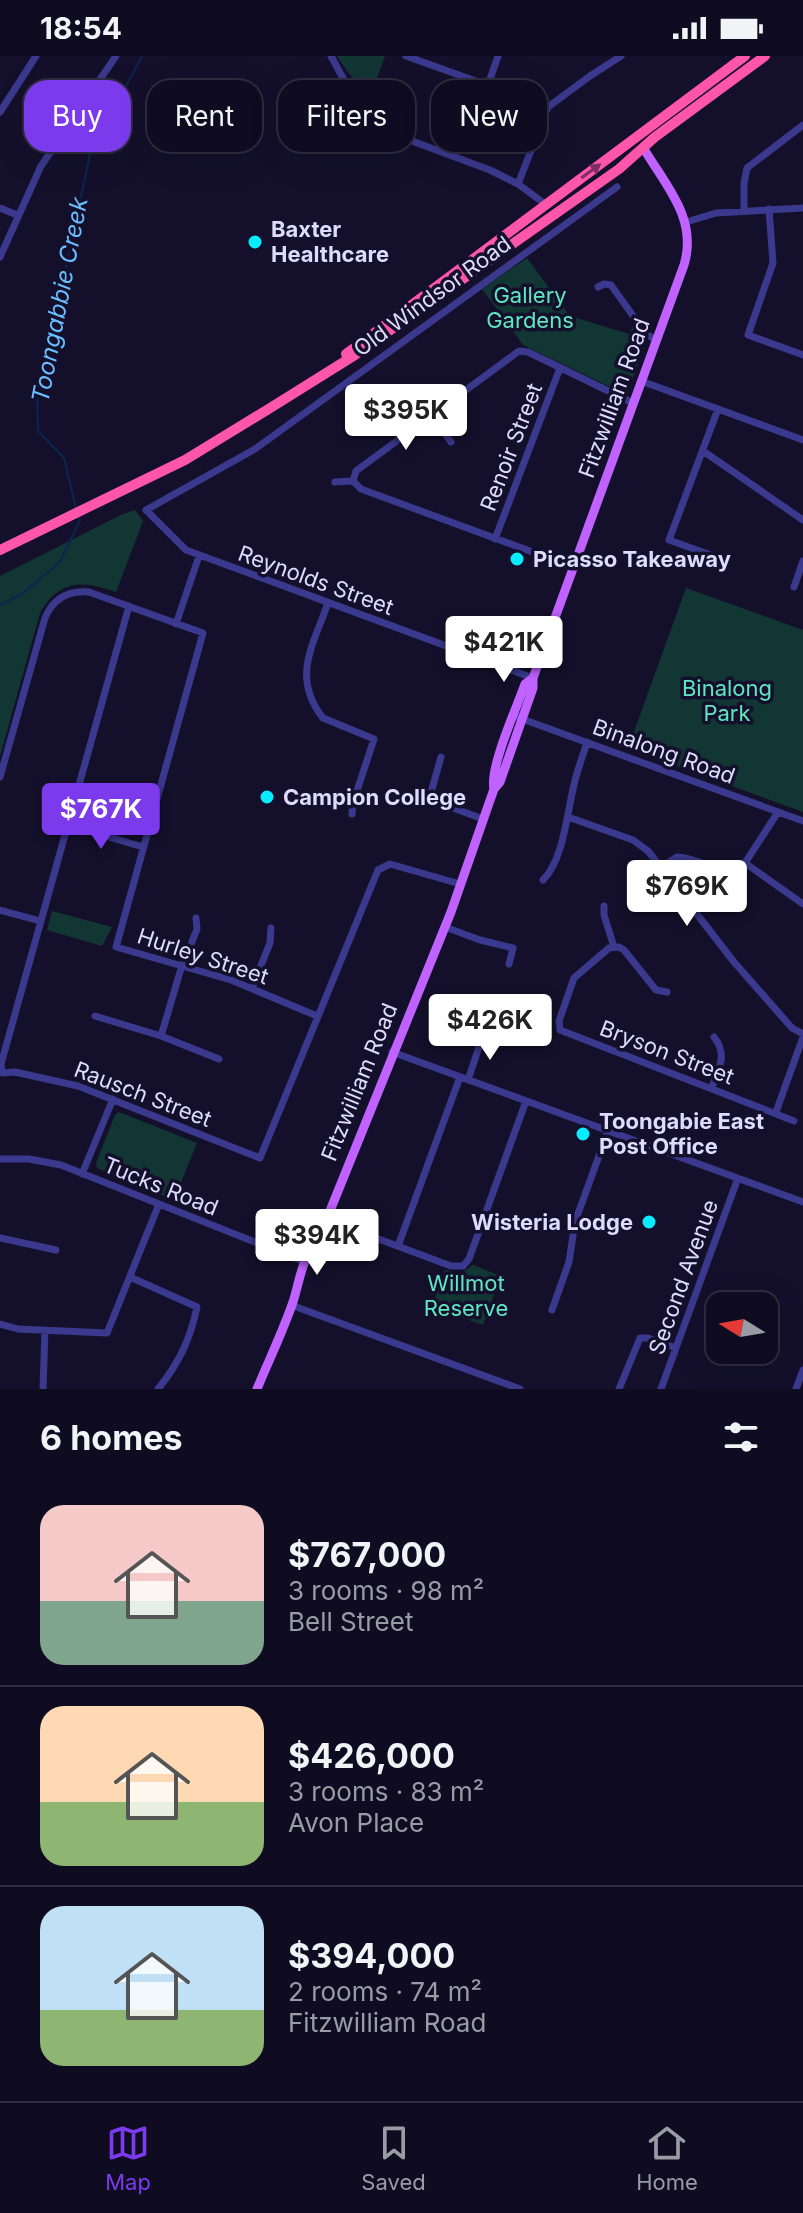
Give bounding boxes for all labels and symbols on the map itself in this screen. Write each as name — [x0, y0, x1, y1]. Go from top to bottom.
one-way arrow — [580, 163, 601, 179]
water label: Toongabbie Creek — [25, 194, 94, 405]
place label: Baxter Healthcare — [271, 216, 389, 267]
street label: Old Windsor Road — [348, 230, 516, 362]
marker: Baxter Healthcare — [246, 233, 264, 251]
park label: Gallery Gardens — [486, 282, 574, 333]
street label: Fitzwilliam Road — [573, 315, 655, 481]
street label: Renoir Street — [475, 379, 547, 515]
pin: $395K — [350, 384, 462, 452]
street label: Reynolds Street — [235, 540, 397, 620]
place label: Picasso Takeaway — [533, 546, 731, 572]
marker: Picasso Takeaway — [508, 550, 526, 568]
pin: $421K — [448, 616, 560, 684]
park label: Binalong Park — [682, 675, 772, 726]
street label: Binalong Road — [589, 713, 739, 789]
pin: $767K — [45, 783, 157, 851]
place label: Campion College — [283, 784, 466, 810]
marker: Campion College — [258, 788, 276, 806]
pin: $769K — [631, 860, 743, 928]
street label: Hurley Street — [134, 923, 272, 989]
pin: $426K — [434, 994, 546, 1062]
street label: Fitzwilliam Road — [316, 999, 402, 1165]
street label: Bryson Street — [596, 1015, 738, 1089]
street label: Rausch Street — [71, 1056, 215, 1132]
place label: Toongabie East Post Office — [599, 1108, 764, 1159]
marker: Toongabie East Post Office — [574, 1125, 592, 1143]
street label: Tucks Road — [100, 1151, 222, 1221]
street label: Second Avenue — [643, 1196, 723, 1358]
pin: $394K — [261, 1209, 373, 1277]
place label: Wisteria Lodge — [471, 1209, 633, 1235]
marker: Wisteria Lodge — [640, 1213, 658, 1231]
park label: Willmot Reserve — [424, 1270, 508, 1321]
north arrow — [706, 1292, 778, 1364]

